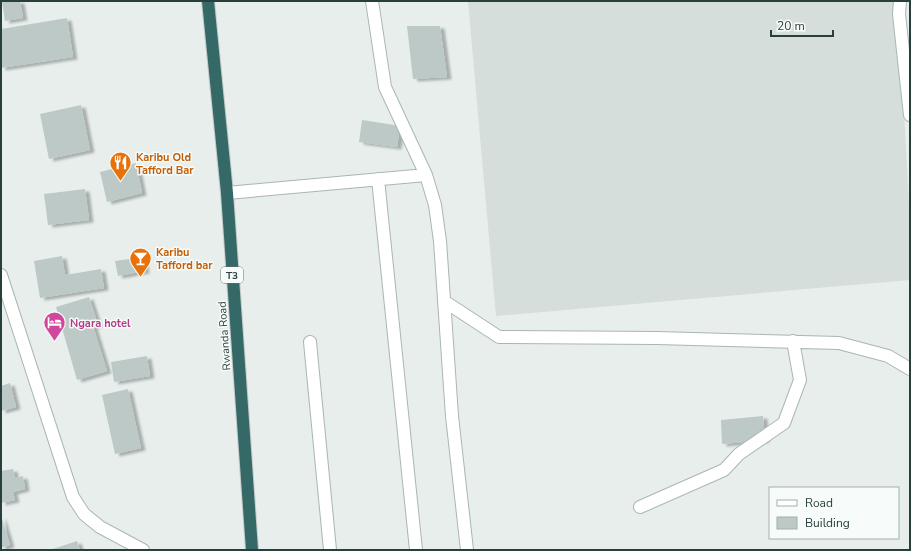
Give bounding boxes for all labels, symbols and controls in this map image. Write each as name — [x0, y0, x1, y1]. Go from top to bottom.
scale bar — [771, 12, 833, 38]
text: 20 m — [777, 18, 805, 34]
restaurant icon: Karibu Old Tafford Bar — [108, 150, 134, 183]
place label: Karibu Old Tafford Bar — [136, 150, 194, 178]
bar icon: Karibu Tafford bar — [127, 245, 153, 278]
place label: Karibu Tafford bar — [156, 245, 213, 273]
road number: T3 — [221, 267, 243, 283]
street label: Rwanda Road — [215, 301, 234, 371]
hotel icon: Ngara hotel — [41, 310, 67, 343]
place label: Ngara hotel — [70, 316, 131, 331]
legend — [769, 487, 899, 539]
text: Road — [805, 495, 833, 511]
text: Building — [805, 515, 850, 531]

